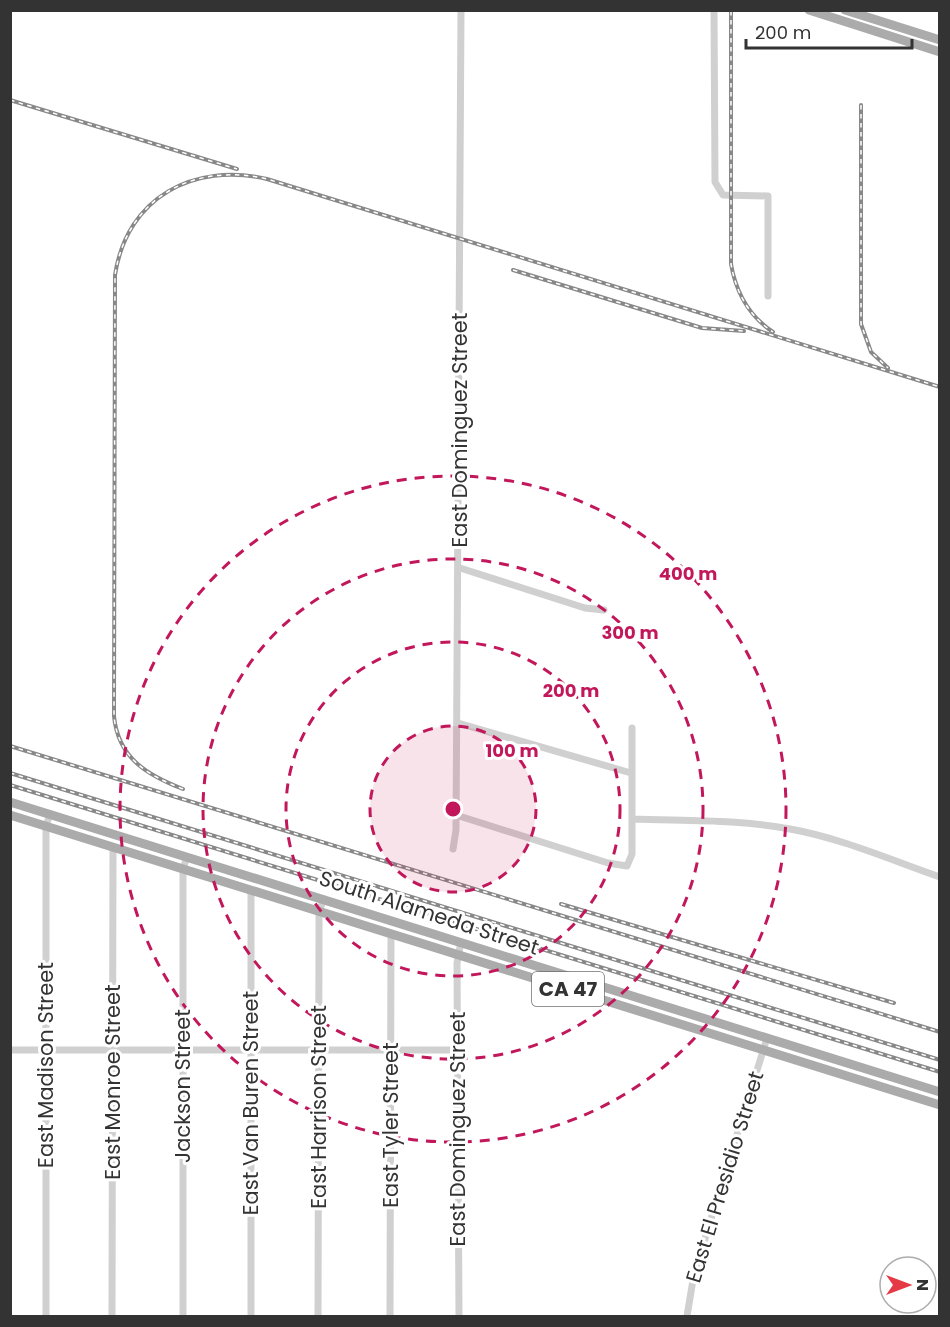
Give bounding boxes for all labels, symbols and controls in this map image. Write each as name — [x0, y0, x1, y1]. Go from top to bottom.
scale bar — [746, 12, 912, 50]
text: 200 m — [755, 20, 811, 45]
street label: East Dominguez Street — [445, 312, 474, 548]
text: 400 m — [659, 561, 717, 586]
text: 300 m — [601, 620, 659, 645]
text: 200 m — [543, 678, 599, 703]
text: 100 m — [485, 738, 539, 763]
centre of rings — [443, 799, 463, 819]
street label: South Alameda Street — [316, 863, 543, 962]
street label: East Madison Street — [31, 962, 60, 1168]
road number: CA 47 — [532, 972, 604, 1006]
street label: East Monroe Street — [98, 984, 127, 1180]
street label: East Van Buren Street — [236, 991, 265, 1215]
street label: East Harrison Street — [304, 1005, 333, 1209]
street label: Jackson Street — [168, 1009, 197, 1163]
street label: East Dominguez Street — [443, 1011, 472, 1247]
street label: East Tyler Street — [376, 1042, 405, 1208]
street label: East El Presidio Street — [679, 1068, 771, 1286]
north arrow — [878, 1255, 938, 1315]
text: N — [911, 1279, 934, 1291]

